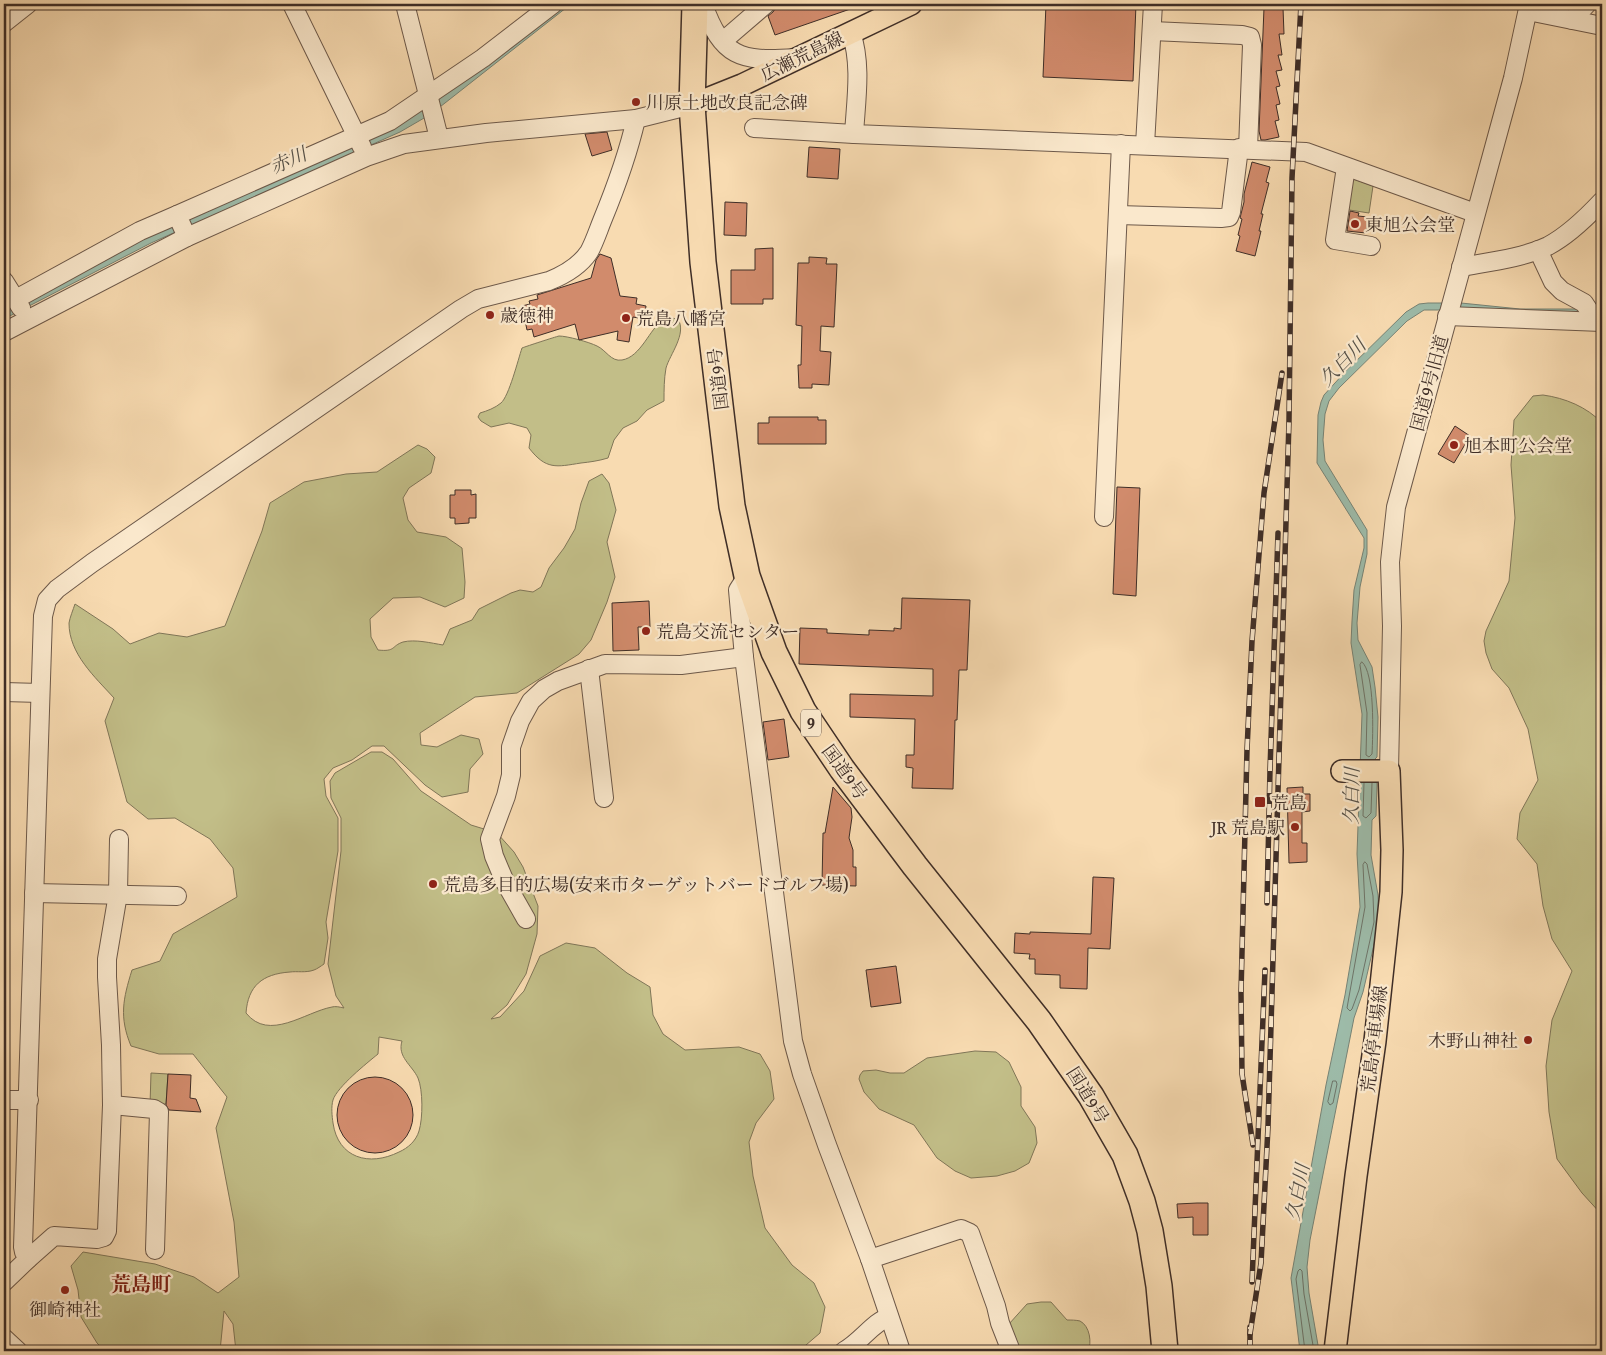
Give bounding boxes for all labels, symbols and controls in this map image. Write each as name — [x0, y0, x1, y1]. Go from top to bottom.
street label: 広瀬荒島線 — [756, 24, 848, 88]
place label: 川原土地改良記念碑 — [646, 89, 808, 116]
marker: 川原土地改良記念碑 — [630, 96, 642, 108]
water label: 赤川 — [265, 139, 313, 181]
place label: 東旭公会堂 — [1365, 211, 1455, 238]
marker: 東旭公会堂 — [1349, 218, 1361, 230]
place label: 歳徳神 — [500, 302, 554, 329]
place label: 荒島八幡宮 — [636, 305, 726, 332]
marker: 歳徳神 — [484, 309, 496, 321]
marker: 荒島八幡宮 — [620, 312, 632, 324]
water label: 久白川 — [1312, 330, 1373, 392]
street label: 国道9号旧道 — [1403, 332, 1455, 434]
street label: 国道9号 — [701, 346, 735, 412]
place label: 旭本町公会堂 — [1464, 432, 1572, 459]
marker: 旭本町公会堂 — [1448, 439, 1460, 451]
place label: 荒島交流センター — [656, 618, 799, 645]
marker: 荒島交流センター — [640, 625, 652, 637]
road number: 9 — [801, 710, 821, 736]
street label: 国道9号 — [816, 739, 874, 805]
water label: 久白川 — [1337, 765, 1366, 825]
place label: 荒島 — [1271, 789, 1307, 816]
marker: 荒島 — [1253, 795, 1267, 809]
place label: JR 荒島駅 — [1209, 814, 1285, 841]
marker: JR 荒島駅 — [1289, 821, 1301, 833]
place label: 荒島多目的広場(安来市ターゲットバードゴルフ場) — [443, 871, 849, 898]
marker: 荒島多目的広場(安来市ターゲットバードゴルフ場) — [427, 878, 439, 890]
street label: 荒島停車場線 — [1354, 984, 1394, 1094]
place label: 木野山神社 — [1428, 1027, 1518, 1054]
marker: 木野山神社 — [1522, 1034, 1534, 1046]
street label: 国道9号 — [1060, 1061, 1116, 1129]
water label: 久白川 — [1278, 1159, 1317, 1223]
district label: 荒島町 — [111, 1269, 172, 1298]
marker: 御崎神社 — [59, 1284, 71, 1296]
place label: 御崎神社 — [29, 1296, 101, 1323]

